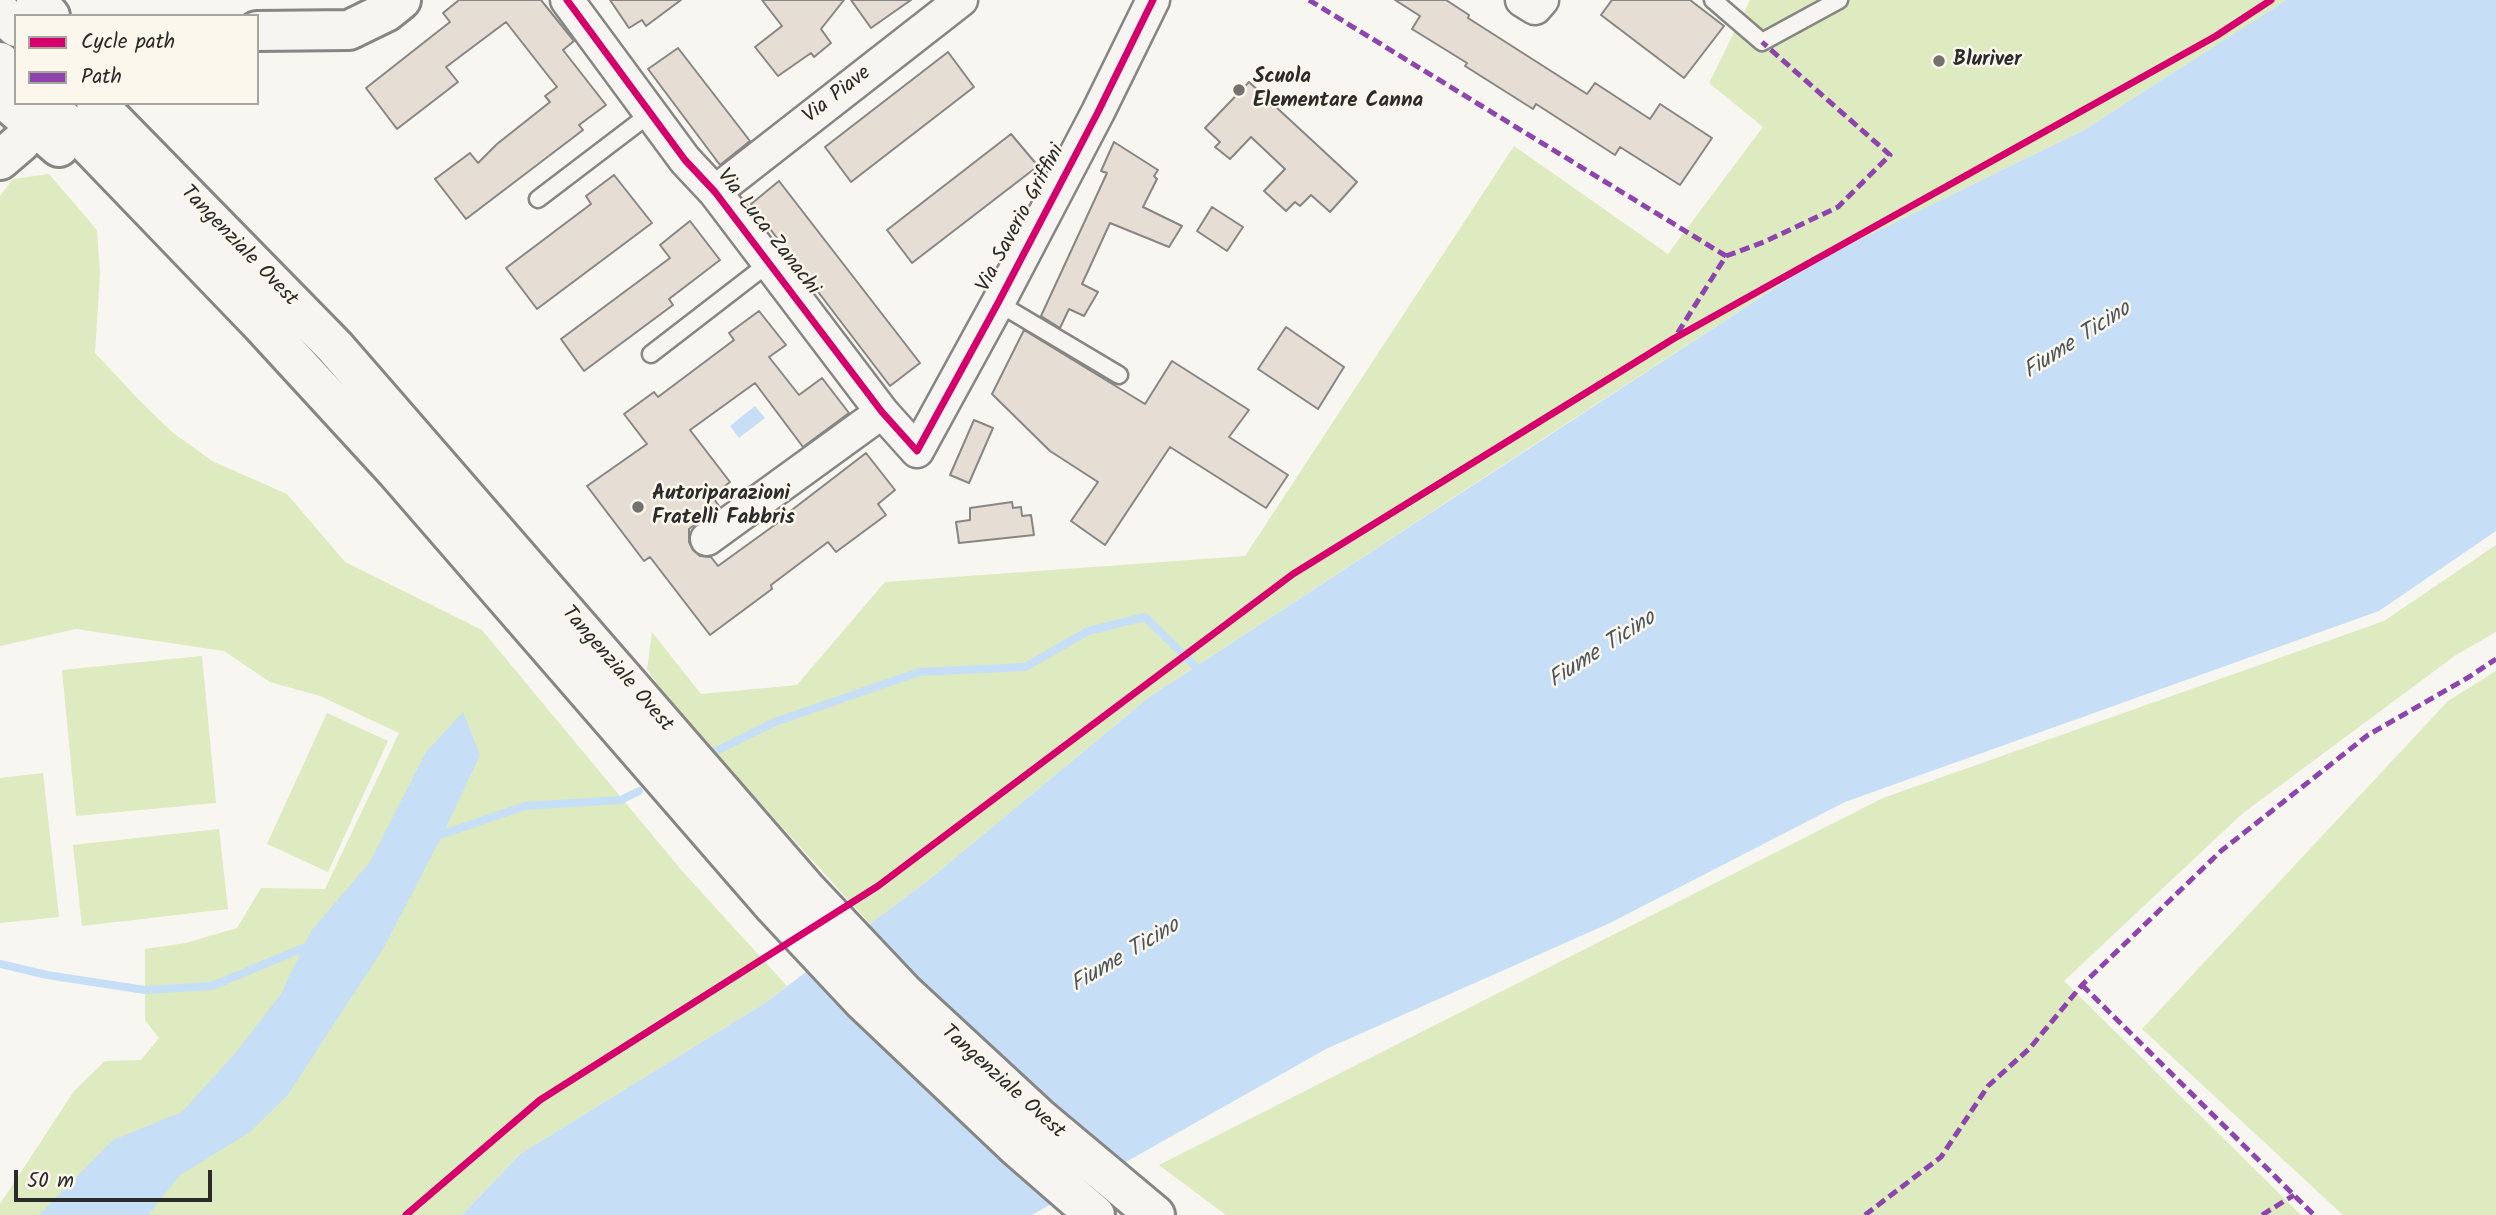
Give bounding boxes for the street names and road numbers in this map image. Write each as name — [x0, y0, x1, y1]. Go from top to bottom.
street label: Via Piave — [799, 62, 877, 130]
street label: Via Saverio Griffini — [972, 141, 1072, 297]
street label: Via Luca Zanachi — [710, 165, 824, 301]
street label: Tangenziale Ovest — [174, 181, 302, 313]
street label: Tangenziale Ovest — [555, 602, 677, 738]
street label: Tangenziale Ovest — [935, 1021, 1069, 1145]

